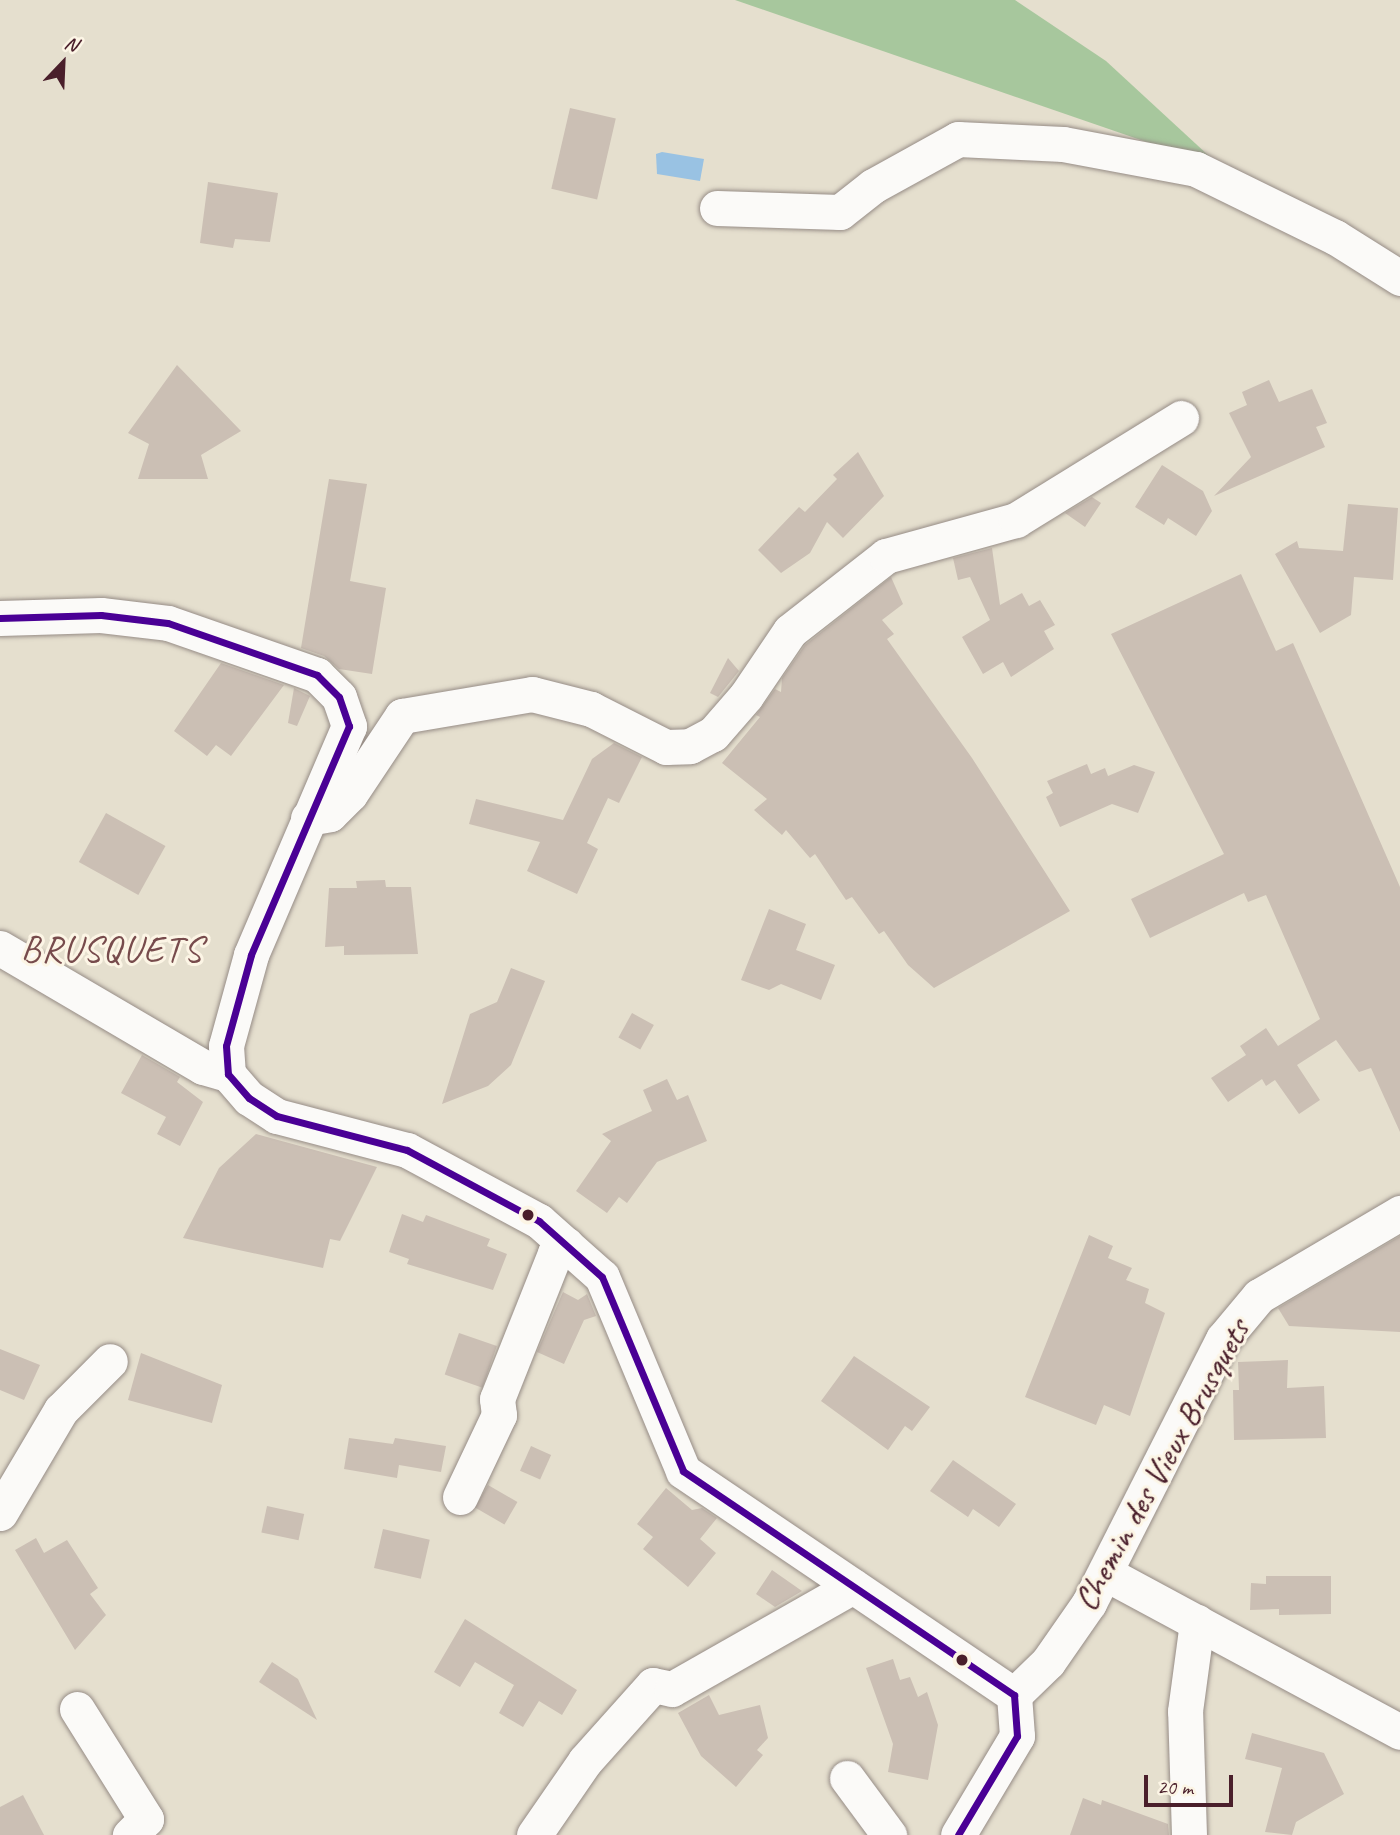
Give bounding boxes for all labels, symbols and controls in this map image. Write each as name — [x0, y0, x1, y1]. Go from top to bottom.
north arrow — [28, 28, 98, 98]
text: N — [61, 30, 81, 57]
district label: BRUSQUETS — [22, 927, 202, 971]
unlabelled marker — [521, 1208, 535, 1222]
street label: Chemin des Vieux Brusquets — [1064, 1312, 1260, 1618]
unlabelled marker — [955, 1653, 969, 1667]
scale bar — [1148, 1762, 1237, 1806]
text: 20 m — [1157, 1774, 1193, 1800]

